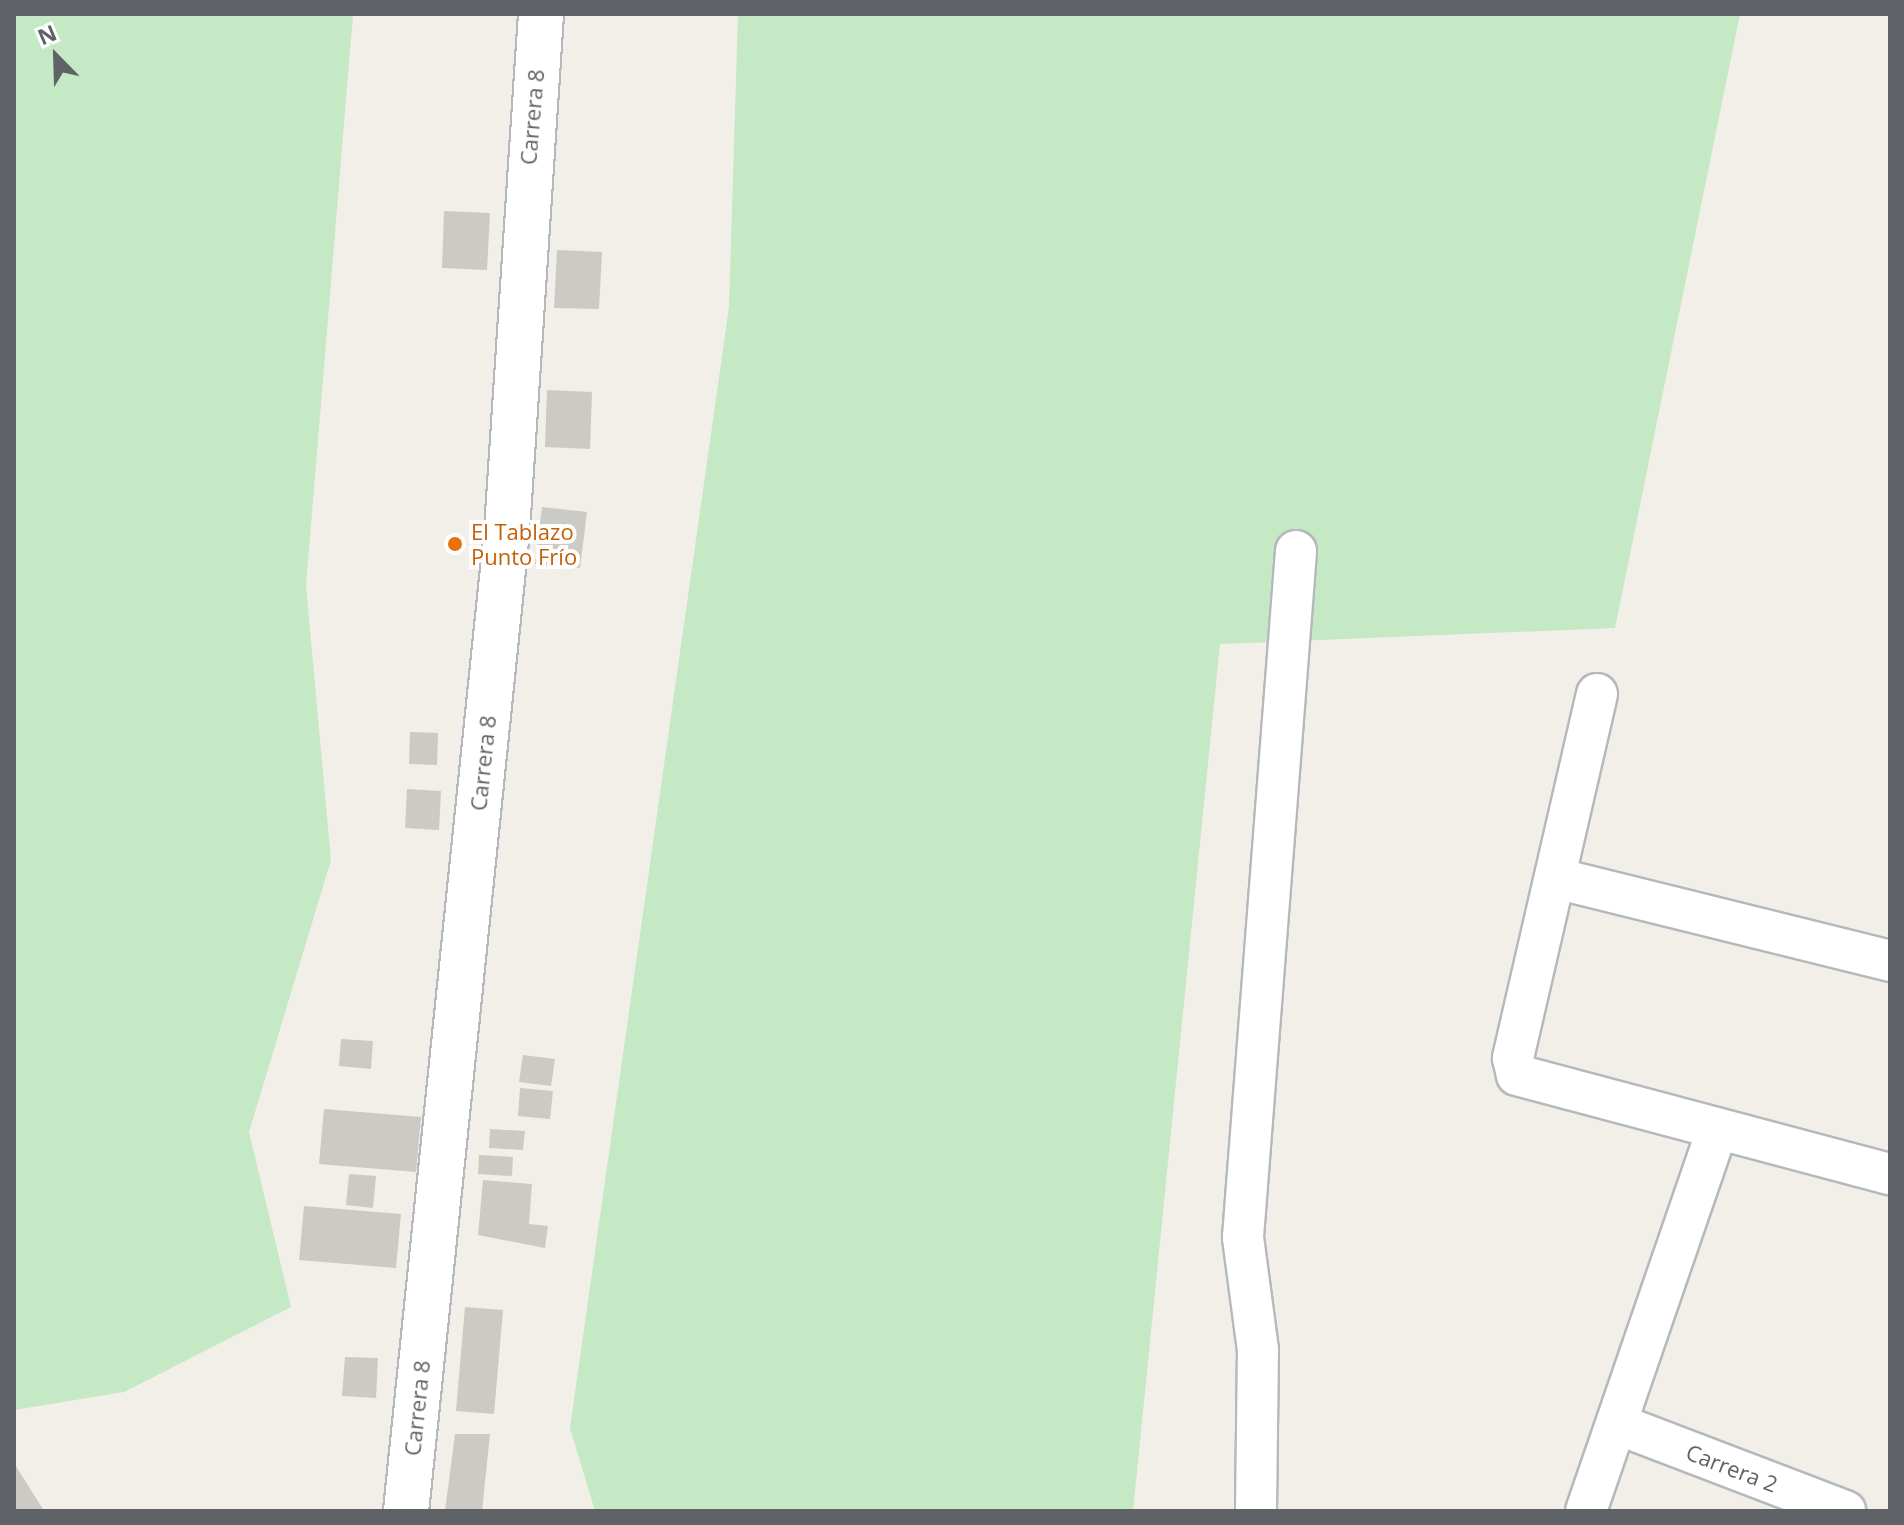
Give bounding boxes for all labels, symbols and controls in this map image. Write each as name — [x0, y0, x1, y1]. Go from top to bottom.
north arrow — [16, 16, 96, 96]
text: N — [33, 17, 61, 51]
street label: Carrera 8 — [515, 68, 549, 166]
place label: El Tablazo Punto Frío — [471, 518, 577, 570]
marker: El Tablazo Punto Frío — [446, 535, 464, 553]
street label: Carrera 8 — [465, 714, 501, 812]
street label: Carrera 8 — [399, 1359, 435, 1457]
street label: Carrera 2 — [1682, 1438, 1782, 1498]

